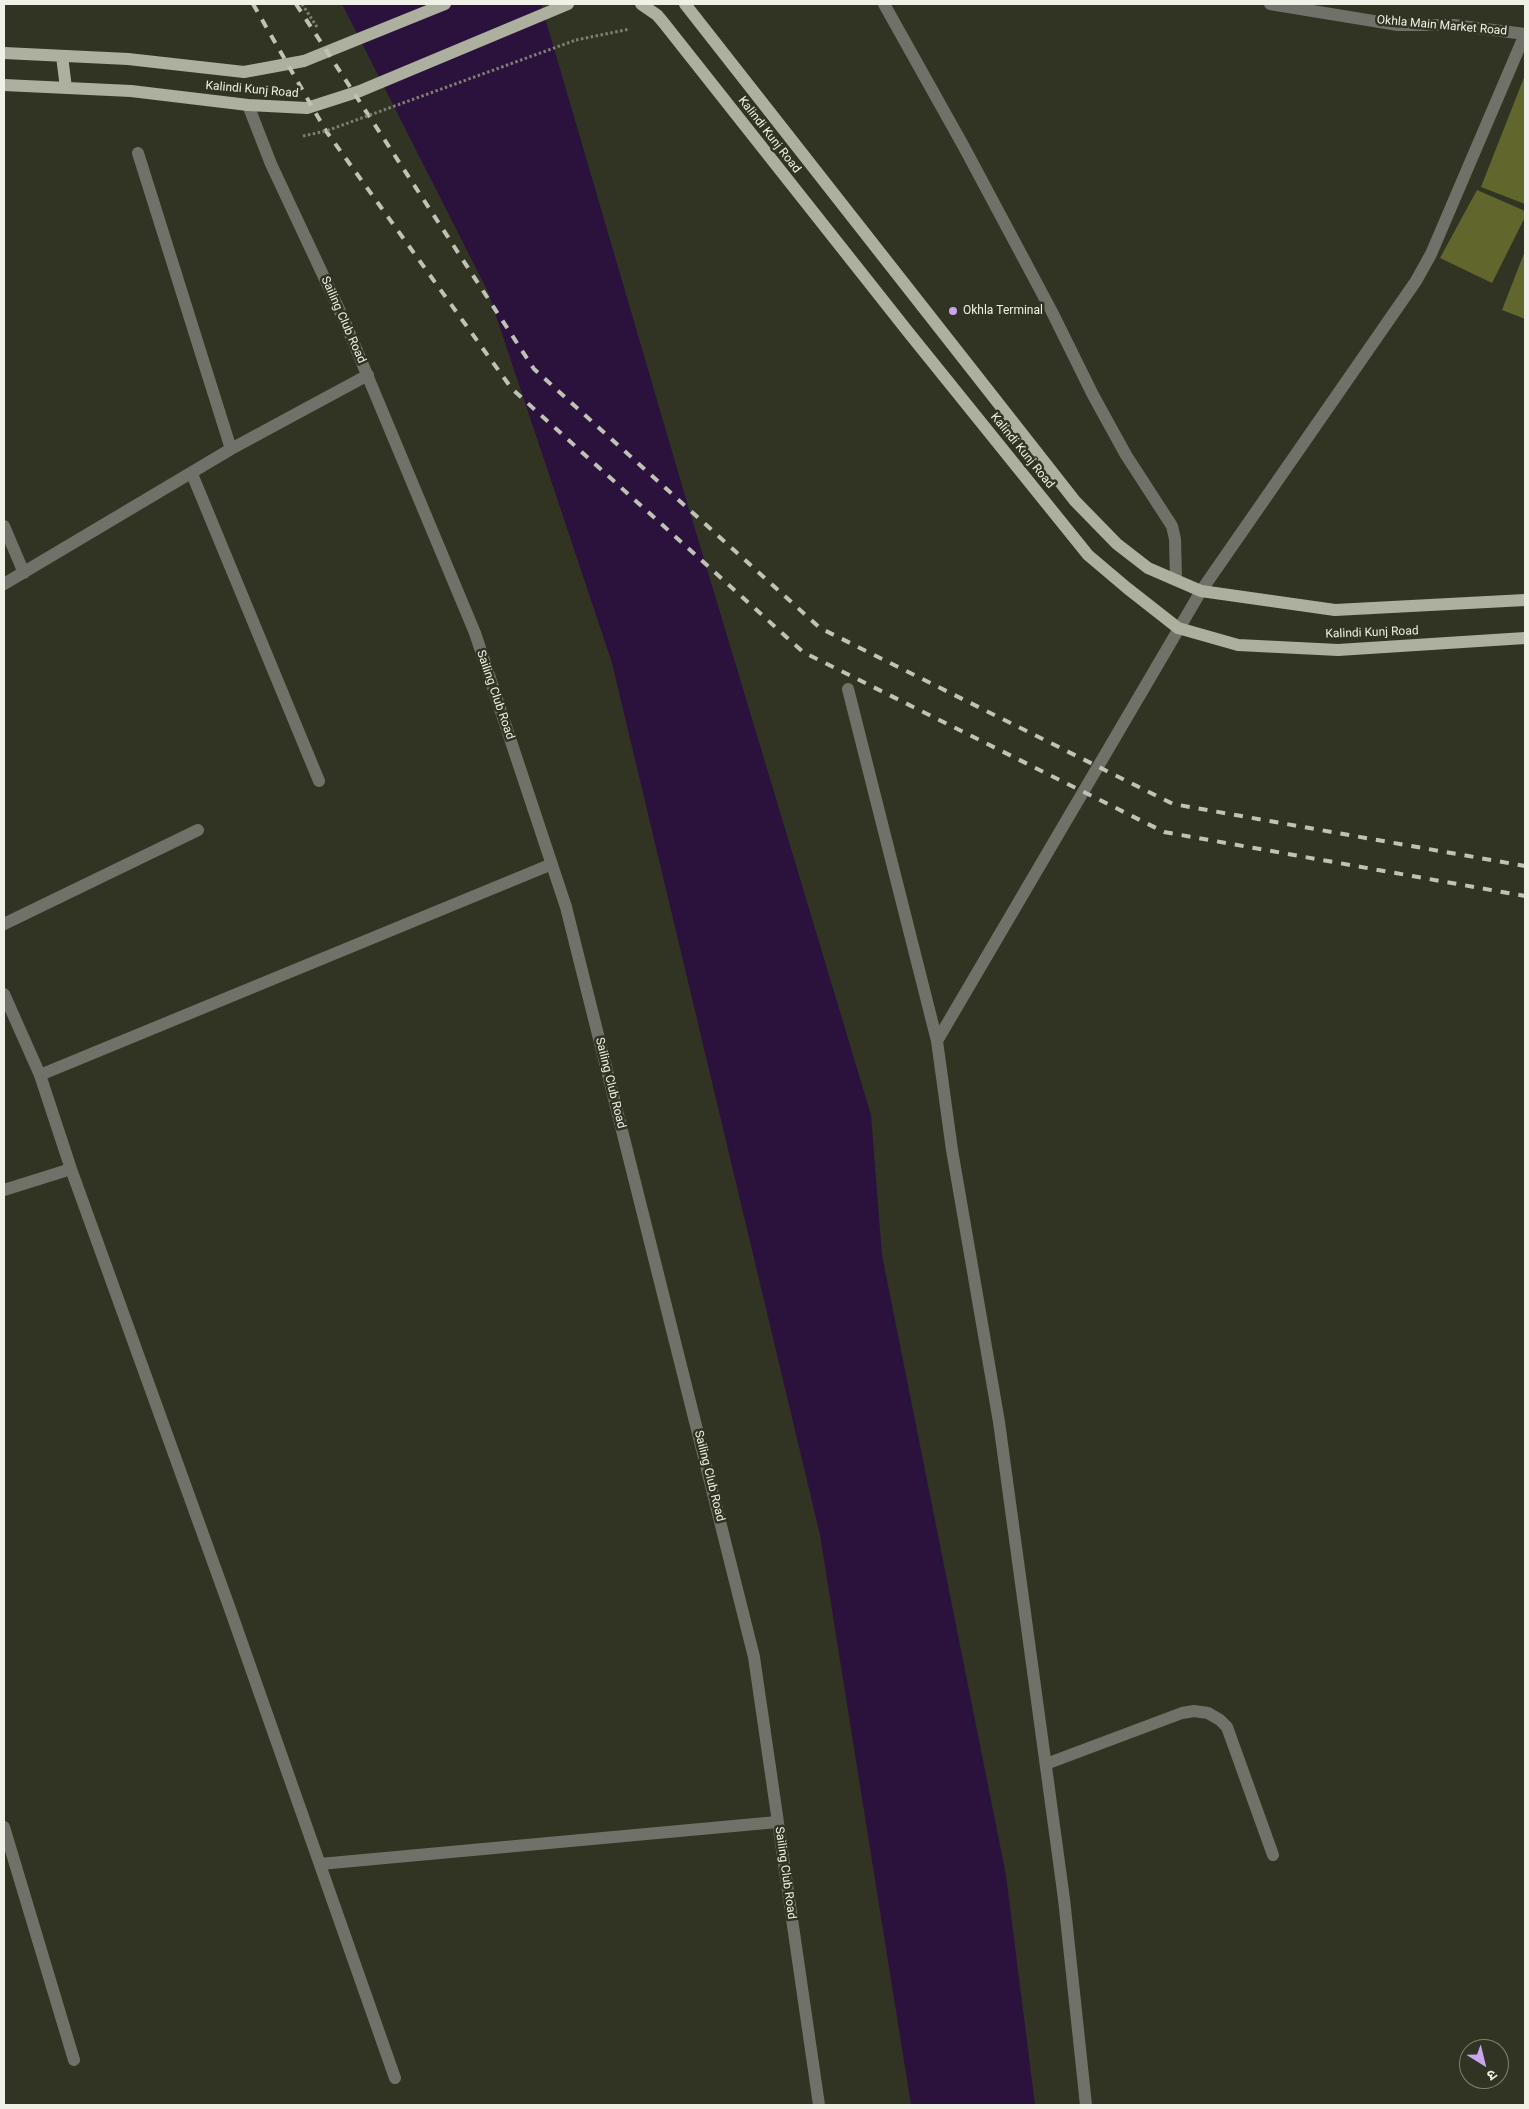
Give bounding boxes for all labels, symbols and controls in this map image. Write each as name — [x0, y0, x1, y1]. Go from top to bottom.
street label: Okhla Main Market Road — [1376, 13, 1508, 39]
street label: Kalindi Kunj Road — [205, 79, 299, 101]
street label: Kalindi Kunj Road — [735, 94, 803, 176]
street label: Sailing Club Road — [317, 274, 369, 366]
place label: Okhla Terminal — [963, 304, 1043, 318]
marker: Okhla Terminal — [947, 305, 959, 317]
street label: Kalindi Kunj Road — [987, 410, 1057, 492]
street label: Kalindi Kunj Road — [1325, 624, 1419, 642]
street label: Sailing Club Road — [473, 649, 517, 741]
street label: Sailing Club Road — [592, 1036, 628, 1130]
street label: Sailing Club Road — [691, 1429, 727, 1523]
street label: Sailing Club Road — [771, 1826, 799, 1920]
north arrow — [1459, 2039, 1509, 2089]
text: उ — [1484, 2066, 1500, 2084]

